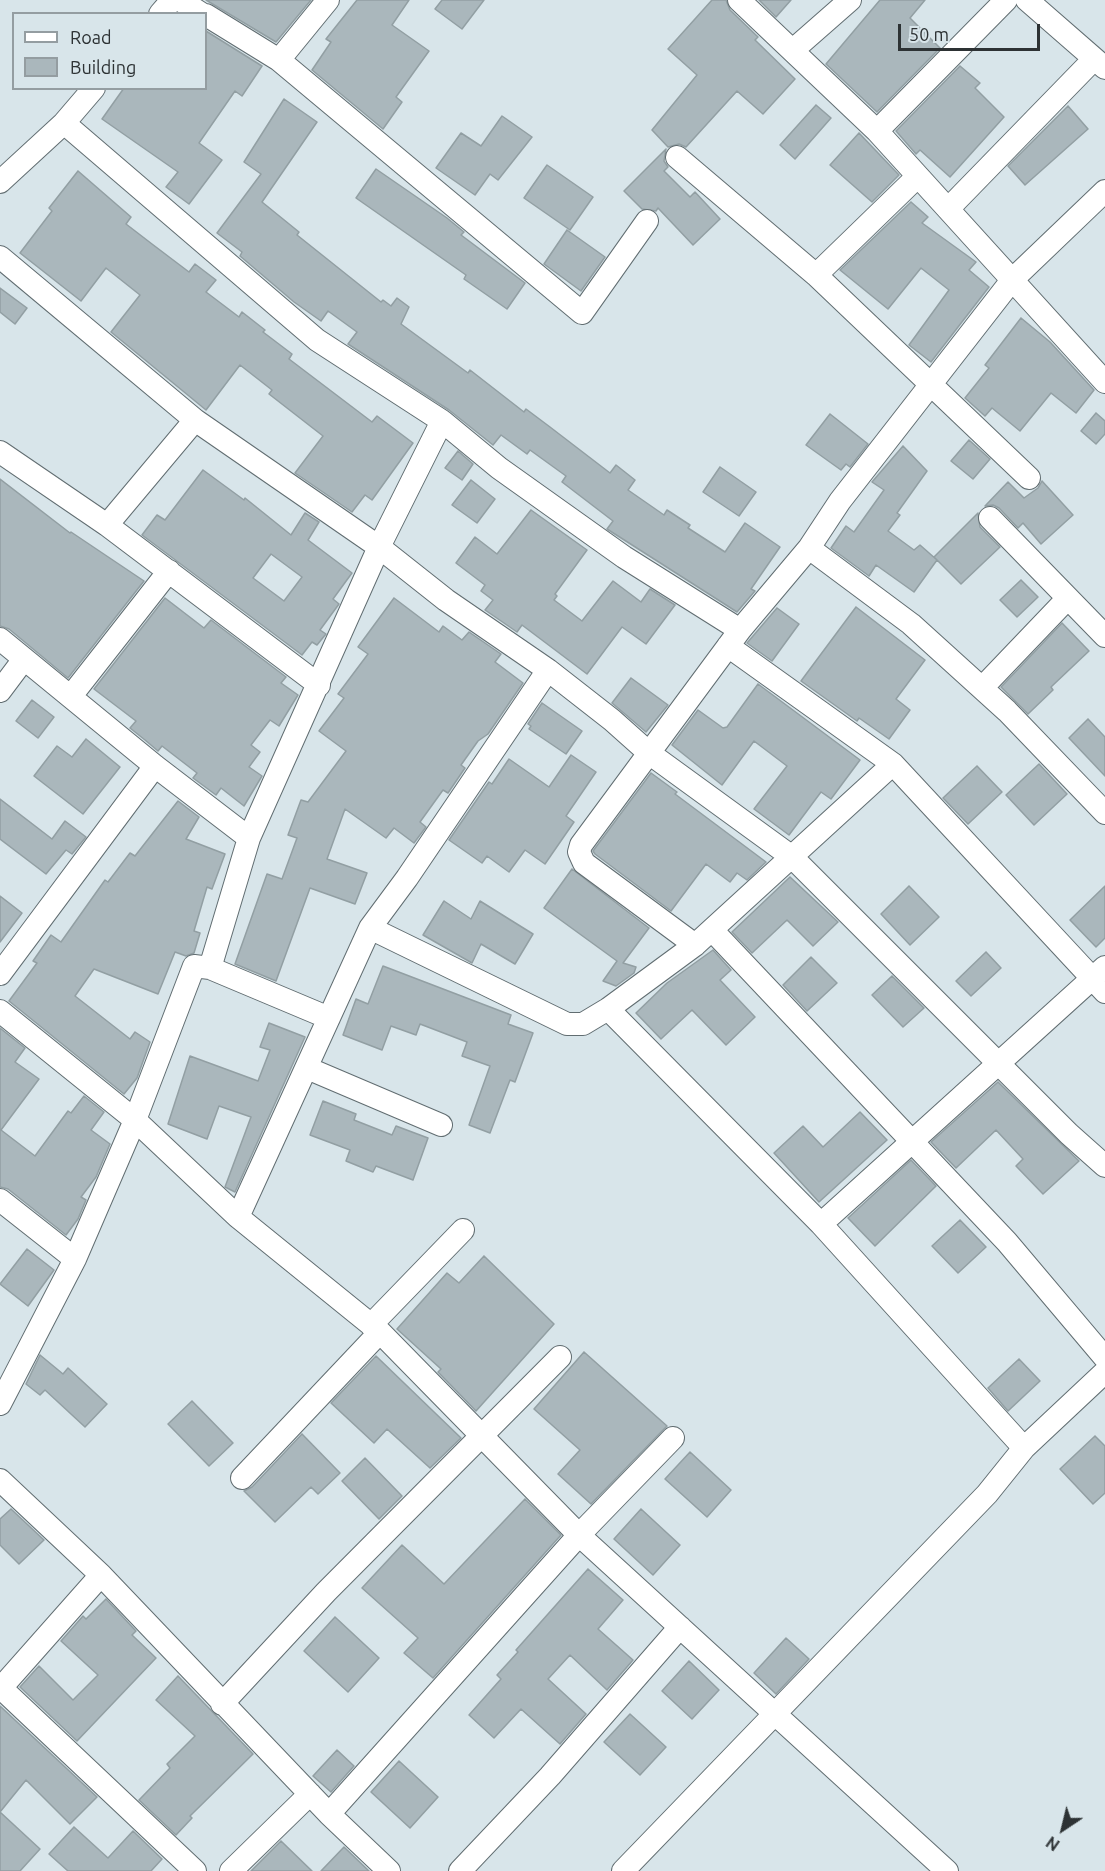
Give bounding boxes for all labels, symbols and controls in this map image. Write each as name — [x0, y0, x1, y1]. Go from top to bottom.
legend — [12, 12, 207, 90]
scale bar — [901, 12, 1044, 50]
text: 50 m — [909, 24, 949, 44]
text: Road — [70, 27, 112, 47]
text: Building — [70, 57, 136, 77]
north arrow — [1033, 1799, 1093, 1859]
text: N — [1043, 1833, 1063, 1855]

